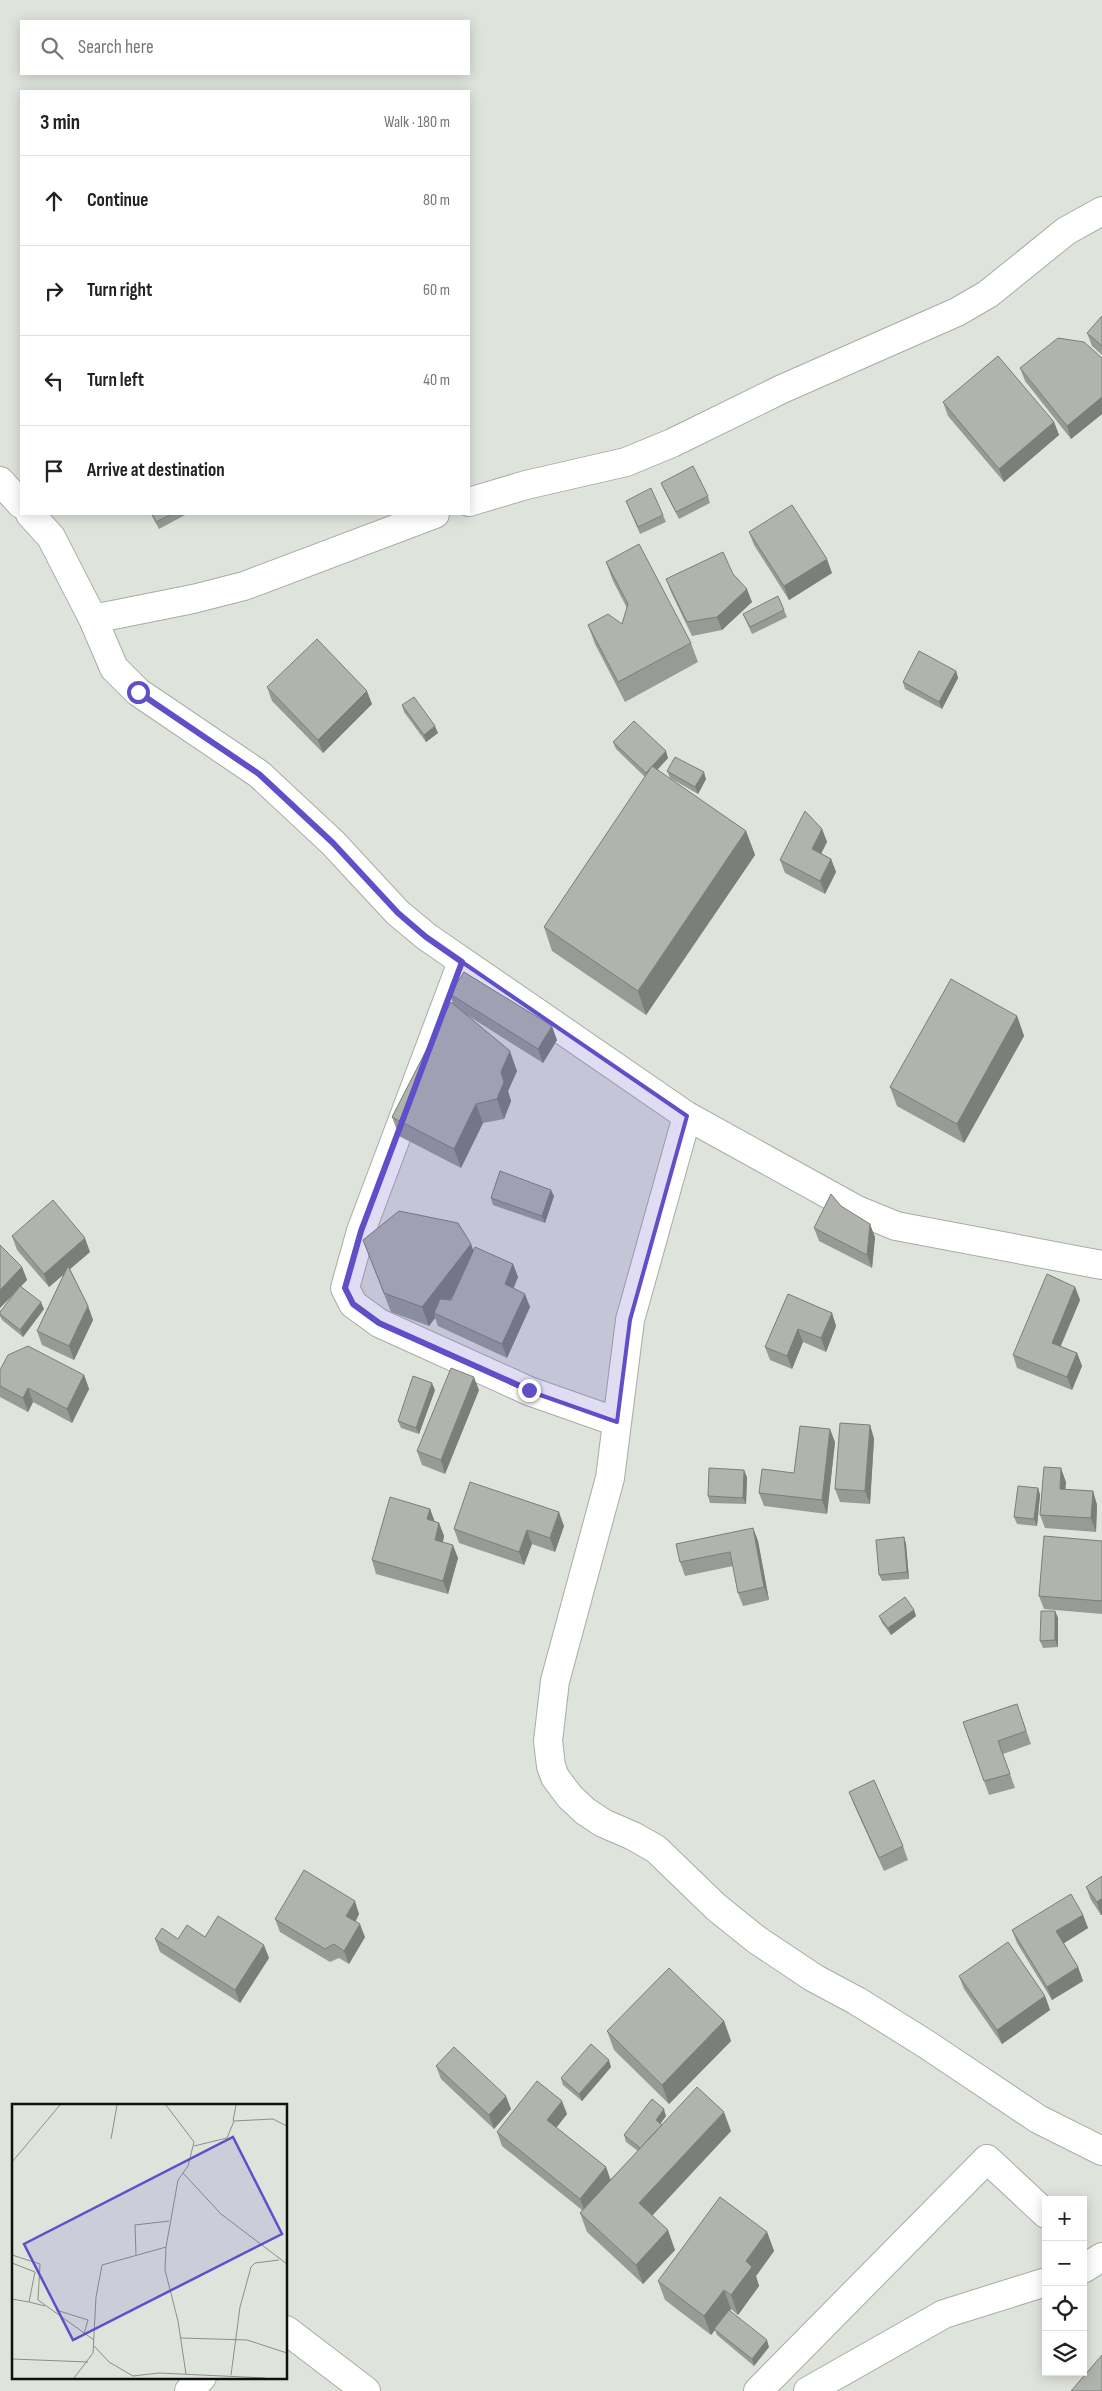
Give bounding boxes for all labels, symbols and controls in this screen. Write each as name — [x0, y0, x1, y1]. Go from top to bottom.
search box — [20, 20, 470, 75]
icon: search — [38, 34, 66, 62]
text: Search here — [78, 36, 154, 59]
text: 3 min — [40, 110, 80, 135]
text: Walk · 180 m — [384, 113, 450, 132]
icon: ahead — [40, 187, 68, 215]
text: Continue — [87, 189, 148, 212]
text: 80 m — [423, 191, 450, 210]
icon: right — [40, 277, 68, 305]
text: Turn right — [87, 279, 152, 302]
text: 60 m — [423, 281, 450, 300]
icon: left — [40, 367, 68, 395]
text: Turn left — [87, 369, 144, 392]
text: 40 m — [423, 371, 450, 390]
icon: arrive — [40, 457, 68, 485]
text: Arrive at destination — [87, 459, 225, 482]
route start — [127, 681, 150, 704]
route end — [518, 1379, 541, 1402]
inset map — [12, 2104, 288, 2378]
map controls — [1042, 2196, 1087, 2376]
button: + — [1042, 2196, 1087, 2241]
button: − — [1042, 2241, 1087, 2286]
button: locate — [1042, 2286, 1087, 2331]
button: layers — [1042, 2331, 1087, 2376]

